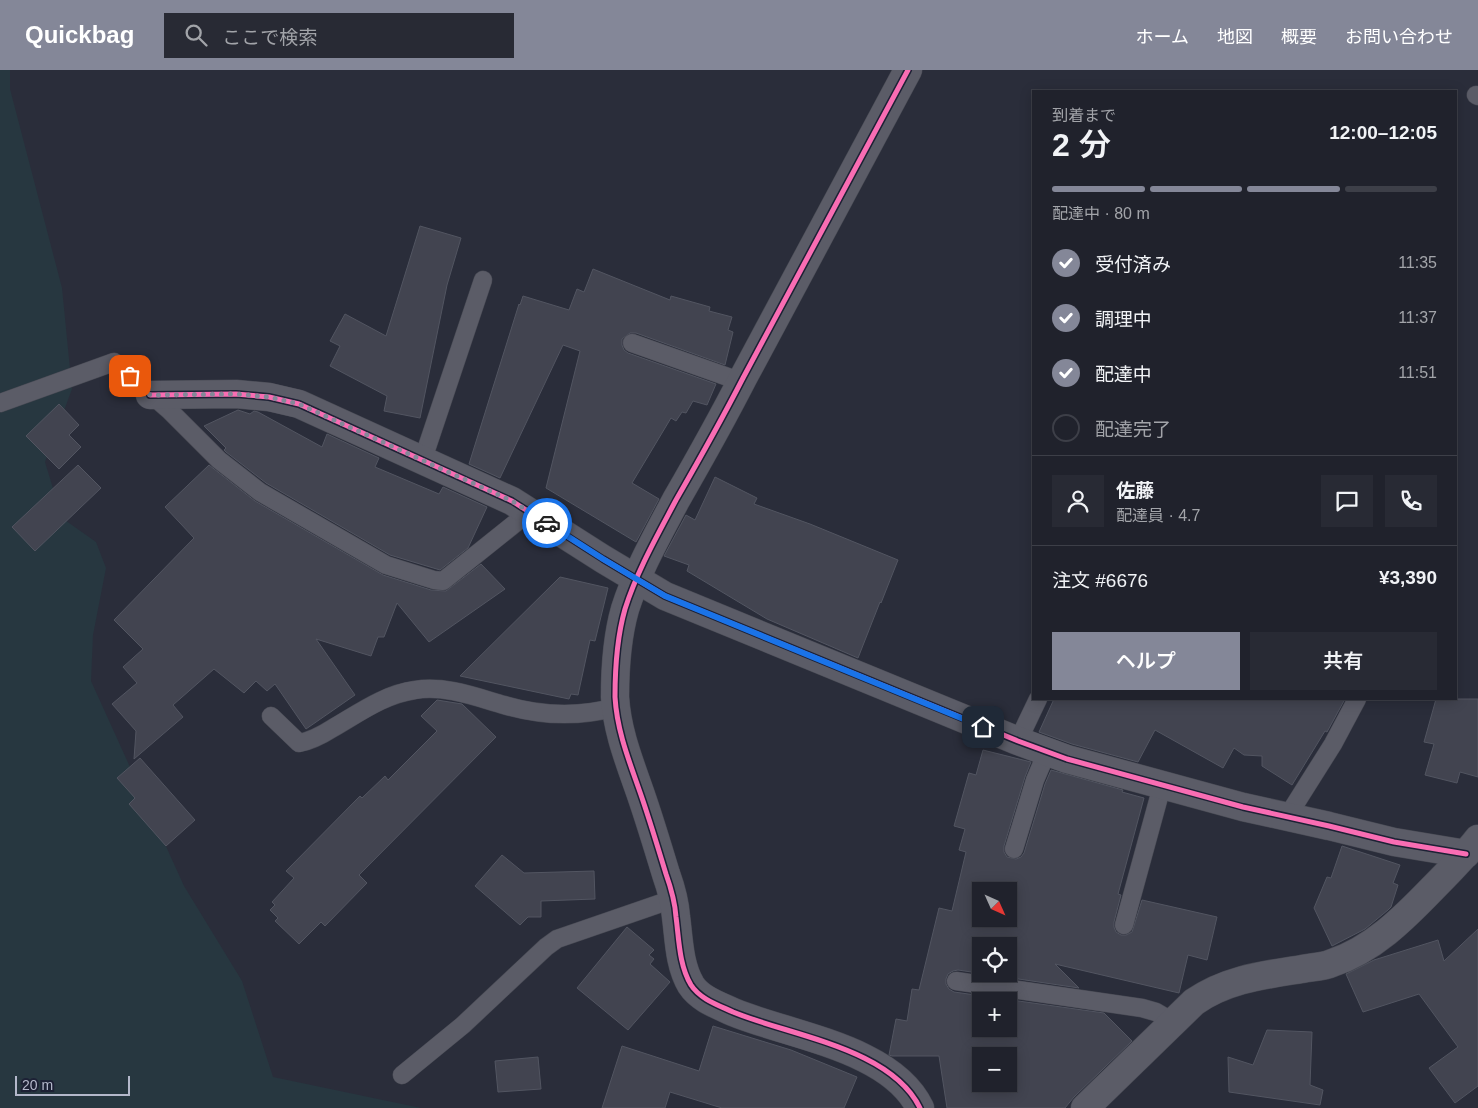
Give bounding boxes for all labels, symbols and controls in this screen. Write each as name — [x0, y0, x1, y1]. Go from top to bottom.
search box — [164, 13, 514, 58]
text: Quickbag — [25, 21, 134, 48]
icon: search — [182, 21, 210, 49]
text: ここで検索 — [222, 27, 317, 48]
text: ホーム — [1136, 27, 1189, 47]
text: 地図 — [1217, 27, 1253, 47]
text: 概要 — [1281, 27, 1317, 47]
text: お問い合わせ — [1345, 27, 1453, 47]
text: 到着まで — [1052, 107, 1116, 124]
text: 12:00–12:05 — [1329, 122, 1437, 143]
text: 2 分 — [1052, 127, 1111, 163]
text: 配達中 · 80 m — [1052, 205, 1150, 222]
icon: check — [1052, 249, 1080, 277]
text: 受付済み — [1095, 254, 1171, 275]
text: 11:35 — [1398, 254, 1437, 271]
icon: check — [1052, 304, 1080, 332]
text: 調理中 — [1095, 309, 1152, 330]
text: 11:37 — [1398, 309, 1437, 326]
pin — [109, 355, 151, 397]
icon: check — [1052, 359, 1080, 387]
icon: bag — [116, 362, 144, 390]
text: 配達中 — [1095, 364, 1152, 385]
text: 11:51 — [1398, 364, 1437, 381]
text: 配達完了 — [1095, 419, 1171, 440]
button: person — [1052, 475, 1104, 527]
button: chat — [1321, 475, 1373, 527]
button: phone — [1385, 475, 1437, 527]
text: 佐藤 — [1116, 480, 1154, 501]
courier — [522, 498, 572, 548]
text: 配達員 · 4.7 — [1116, 507, 1200, 524]
icon: car — [533, 509, 561, 537]
text: ¥3,390 — [1379, 567, 1437, 588]
text: 注文 #6676 — [1052, 570, 1148, 591]
button: ヘルプ — [1052, 632, 1240, 690]
button: 共有 — [1250, 632, 1437, 690]
pin — [962, 706, 1004, 748]
icon: home — [969, 713, 997, 741]
north arrow — [972, 882, 1018, 928]
map controls — [972, 882, 1017, 1092]
button: locate — [972, 937, 1017, 982]
button: + — [972, 992, 1017, 1037]
button: − — [972, 1047, 1017, 1092]
scale bar — [15, 1073, 130, 1096]
text: 20 m — [22, 1077, 53, 1093]

